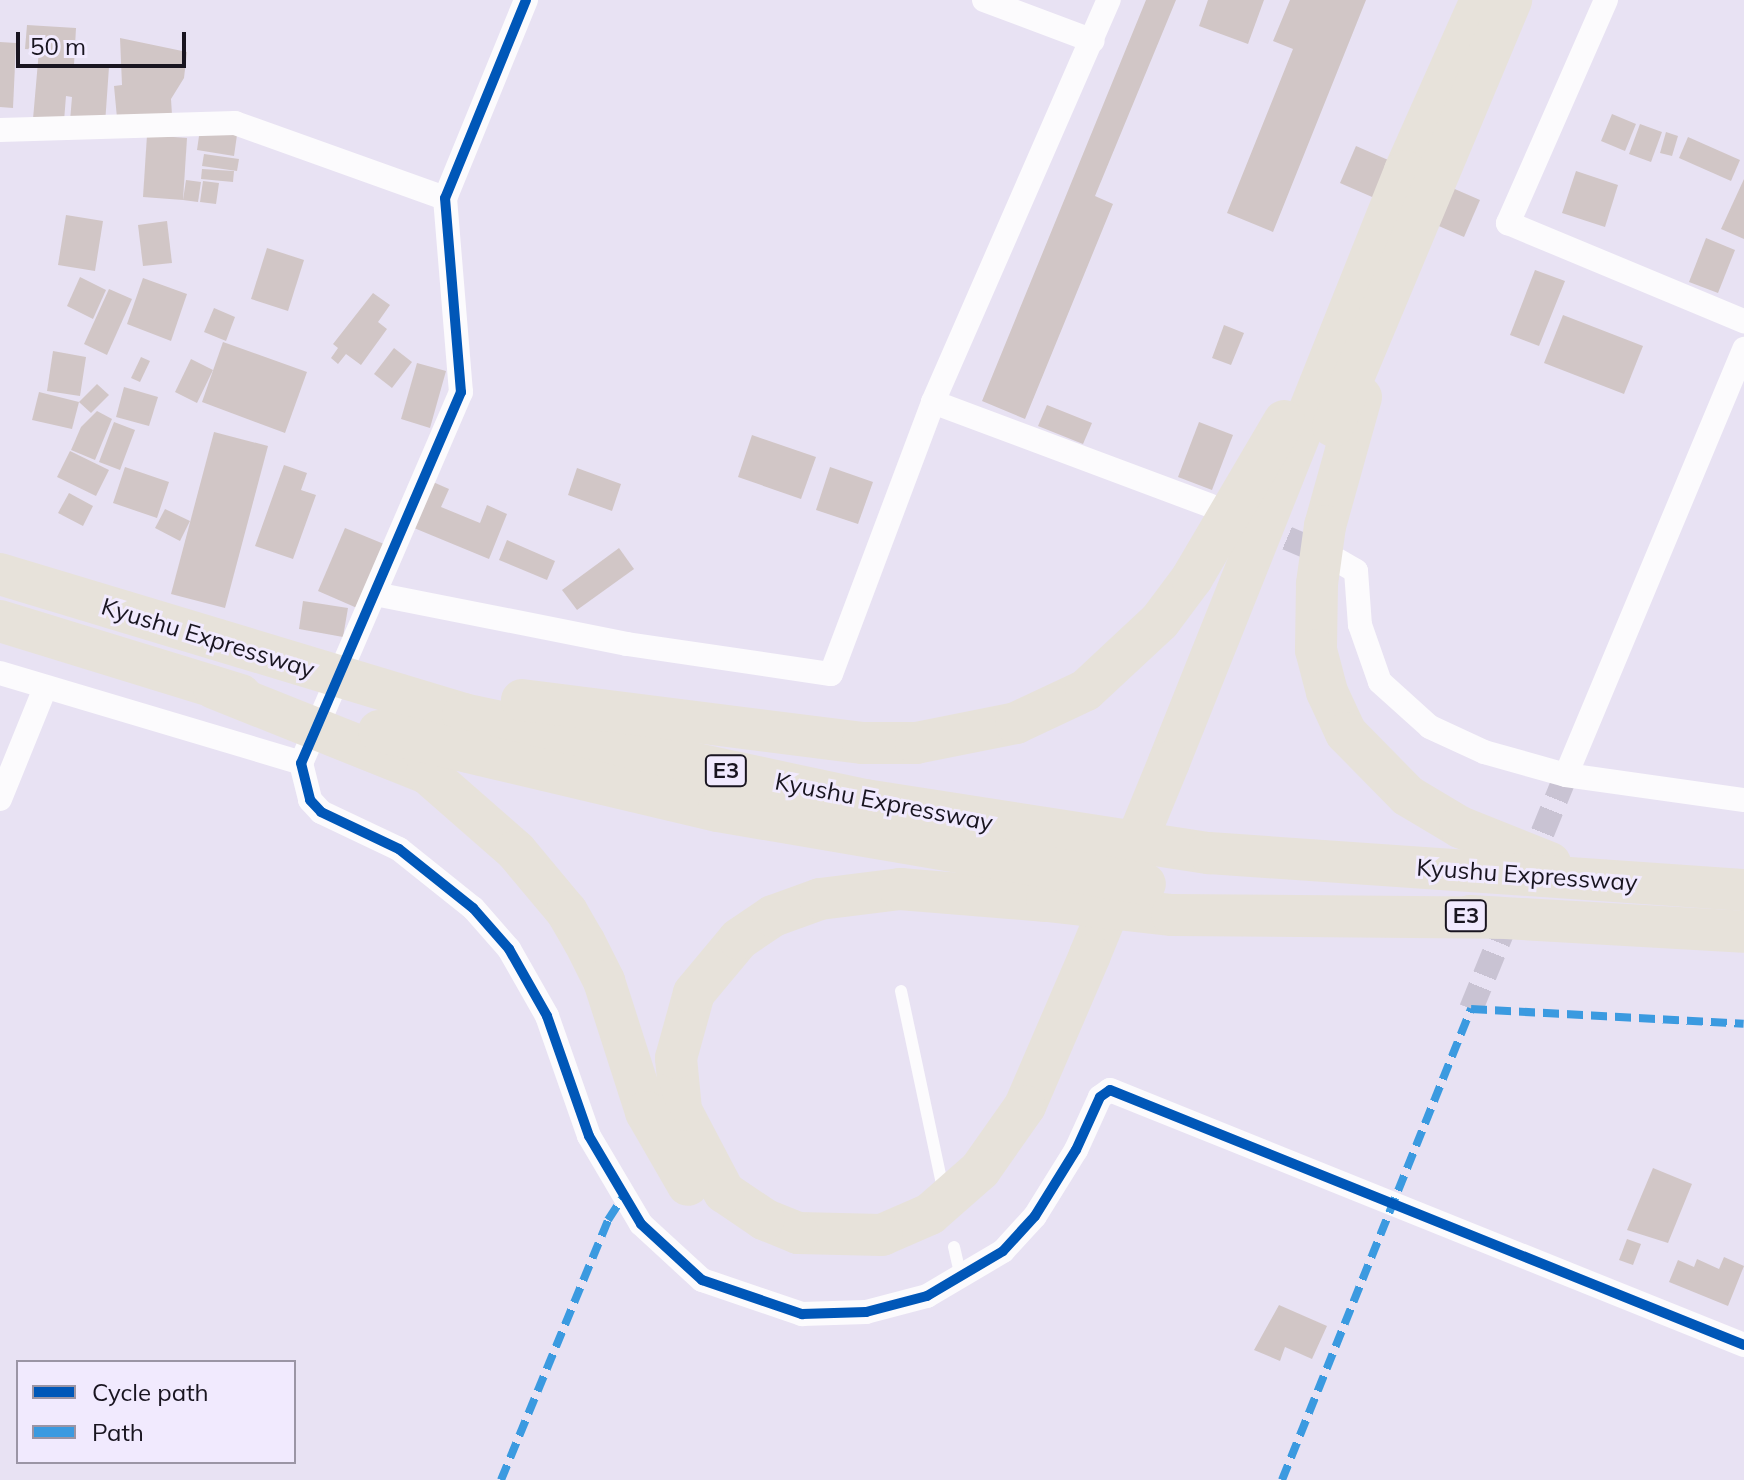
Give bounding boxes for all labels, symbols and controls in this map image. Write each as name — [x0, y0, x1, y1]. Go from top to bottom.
scale bar — [20, 16, 190, 66]
text: 50 m — [30, 31, 86, 61]
street label: Kyushu Expressway — [98, 592, 318, 684]
road number: E3 — [704, 753, 748, 789]
street label: Kyushu Expressway — [773, 767, 995, 837]
street label: Kyushu Expressway — [1416, 853, 1638, 897]
road number: E3 — [1444, 898, 1488, 934]
legend — [16, 1360, 296, 1464]
text: Cycle path — [92, 1377, 209, 1407]
text: Path — [92, 1417, 144, 1447]

